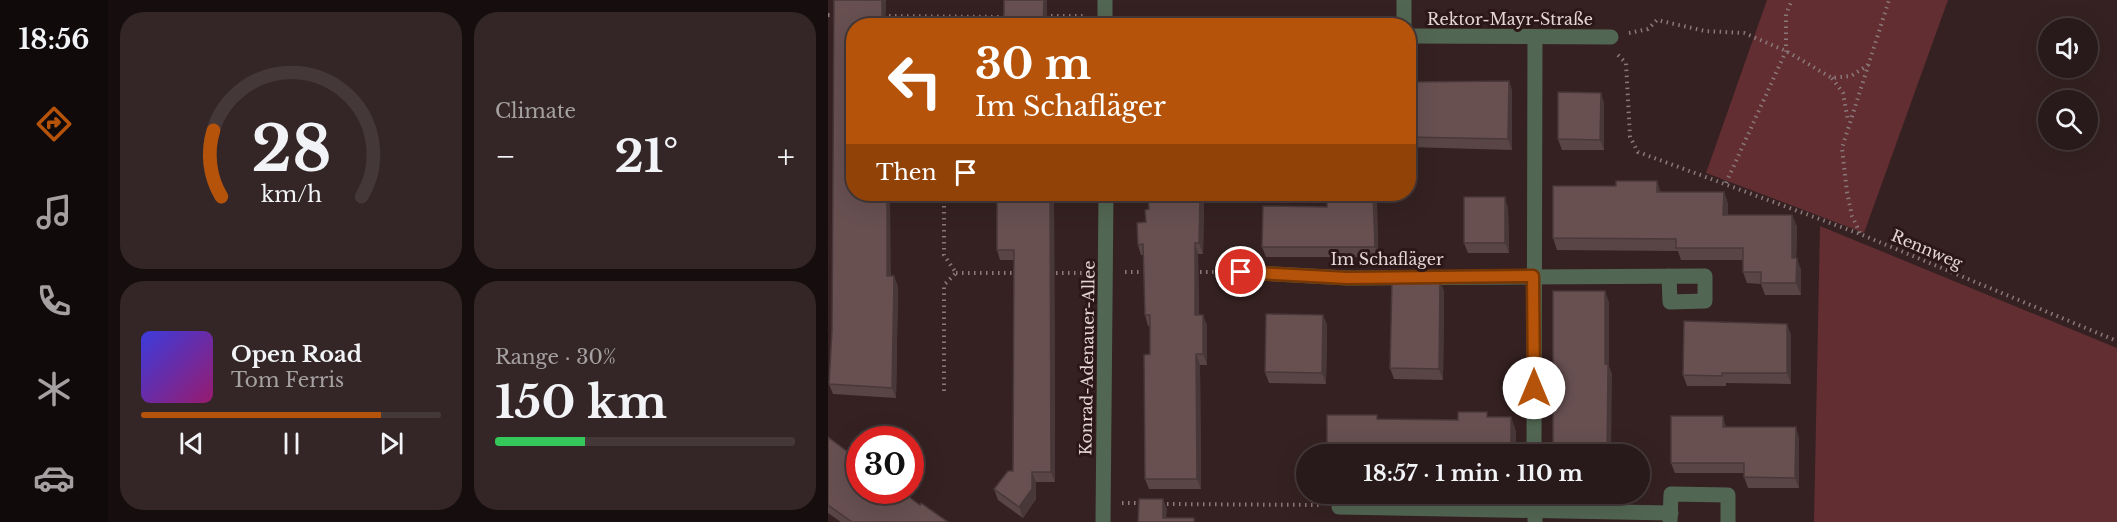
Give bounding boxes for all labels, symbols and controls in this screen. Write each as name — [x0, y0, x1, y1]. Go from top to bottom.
street label: Rektor-Mayr-Straße — [1427, 9, 1593, 29]
map controls — [2038, 18, 2098, 150]
button: sound — [2038, 18, 2098, 78]
text: 18:56 — [19, 23, 89, 56]
text: 30 m — [975, 38, 1091, 90]
icon: left — [876, 42, 954, 120]
text: Im Schafläger — [975, 90, 1166, 123]
button: search — [2038, 90, 2098, 150]
text: Climate — [495, 99, 576, 123]
icon: directions — [33, 103, 75, 145]
text: 28 — [251, 110, 331, 188]
text: 21° — [614, 128, 678, 184]
text: − — [495, 136, 516, 177]
text: + — [777, 136, 795, 177]
icon: arrive — [949, 156, 982, 189]
text: Then — [876, 159, 937, 186]
text: km/h — [261, 182, 322, 209]
icon: music — [33, 191, 75, 233]
street label: Rennweg — [1888, 225, 1966, 273]
pin — [1215, 246, 1266, 297]
street label: Im Schafläger — [1330, 249, 1444, 269]
icon: arrive — [1224, 255, 1257, 288]
street label: Konrad-Adenauer-Allee — [1075, 260, 1099, 456]
icon: phone — [33, 280, 75, 322]
text: Open Road — [231, 341, 362, 368]
text: Range · 30% — [495, 345, 616, 369]
position arrow — [1502, 356, 1566, 420]
icon: climate — [33, 368, 75, 410]
text: Tom Ferris — [231, 368, 344, 392]
text: 150 km — [495, 374, 667, 430]
speed limit sign: 30 — [846, 426, 924, 504]
icon: previous — [175, 427, 208, 460]
icon: pause — [275, 427, 308, 460]
icon: next — [375, 427, 408, 460]
icon: car — [33, 457, 75, 499]
text: 18:57 · 1 min · 110 m — [1363, 460, 1583, 487]

